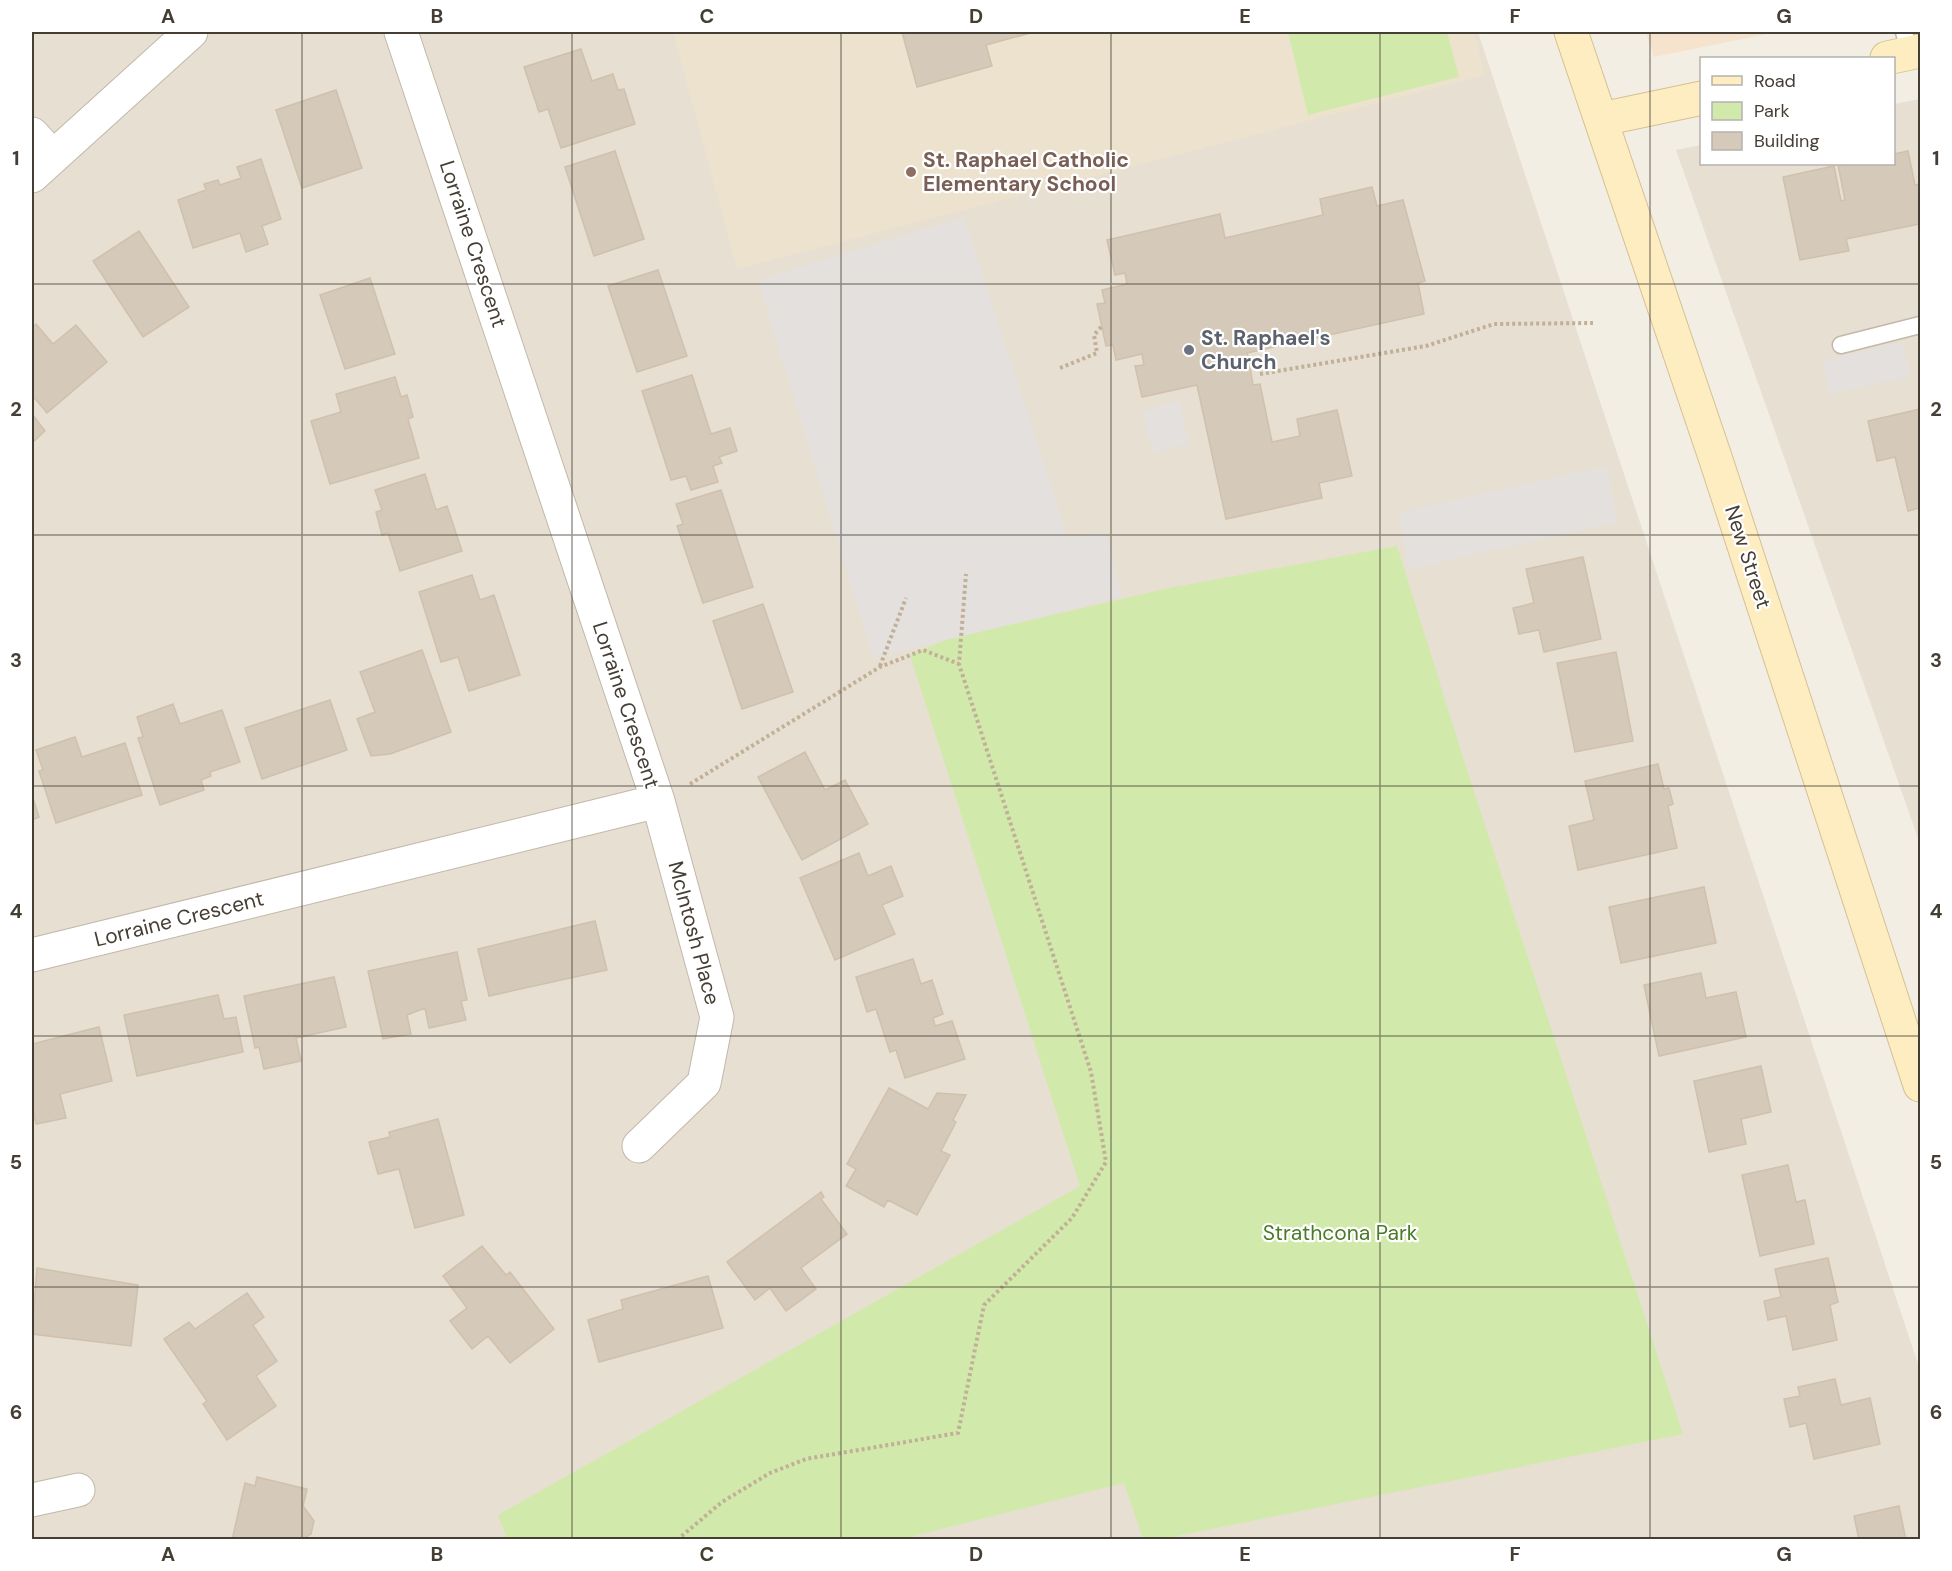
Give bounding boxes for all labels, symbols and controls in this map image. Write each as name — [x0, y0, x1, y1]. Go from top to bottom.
text: A — [161, 3, 175, 29]
text: B — [431, 3, 443, 29]
text: C — [700, 3, 714, 29]
text: D — [969, 3, 983, 29]
text: E — [1239, 3, 1251, 29]
text: F — [1509, 3, 1521, 29]
text: G — [1776, 3, 1792, 29]
legend — [1700, 57, 1895, 165]
text: Road — [1754, 69, 1796, 93]
text: Park — [1754, 99, 1790, 123]
text: Building — [1754, 129, 1819, 153]
text: 1 — [12, 145, 20, 171]
text: 1 — [1932, 145, 1940, 171]
place label: St. Raphael Catholic Elementary School — [923, 146, 1129, 198]
street label: Lorraine Crescent — [433, 157, 513, 331]
marker: St. Raphael Catholic Elementary School — [904, 165, 918, 179]
place label: St. Raphael's Church — [1201, 324, 1331, 376]
marker: St. Raphael's Church — [1182, 343, 1196, 357]
text: 2 — [10, 396, 22, 422]
text: 2 — [1930, 396, 1942, 422]
street label: New Street — [1718, 502, 1778, 612]
street label: Lorraine Crescent — [586, 618, 666, 792]
text: 3 — [10, 647, 22, 673]
text: 3 — [1930, 647, 1942, 673]
street label: McIntosh Place — [661, 858, 727, 1008]
street label: Lorraine Crescent — [91, 884, 267, 954]
text: 4 — [10, 898, 23, 924]
text: 4 — [1930, 898, 1943, 924]
text: 5 — [10, 1149, 22, 1175]
text: 5 — [1930, 1149, 1942, 1175]
park label: Strathcona Park — [1263, 1219, 1418, 1247]
text: 6 — [10, 1399, 22, 1425]
text: 6 — [1930, 1399, 1942, 1425]
text: A — [161, 1541, 175, 1567]
text: B — [431, 1541, 443, 1567]
text: C — [700, 1541, 714, 1567]
text: D — [969, 1541, 983, 1567]
text: E — [1239, 1541, 1251, 1567]
text: F — [1509, 1541, 1521, 1567]
text: G — [1776, 1541, 1792, 1567]

